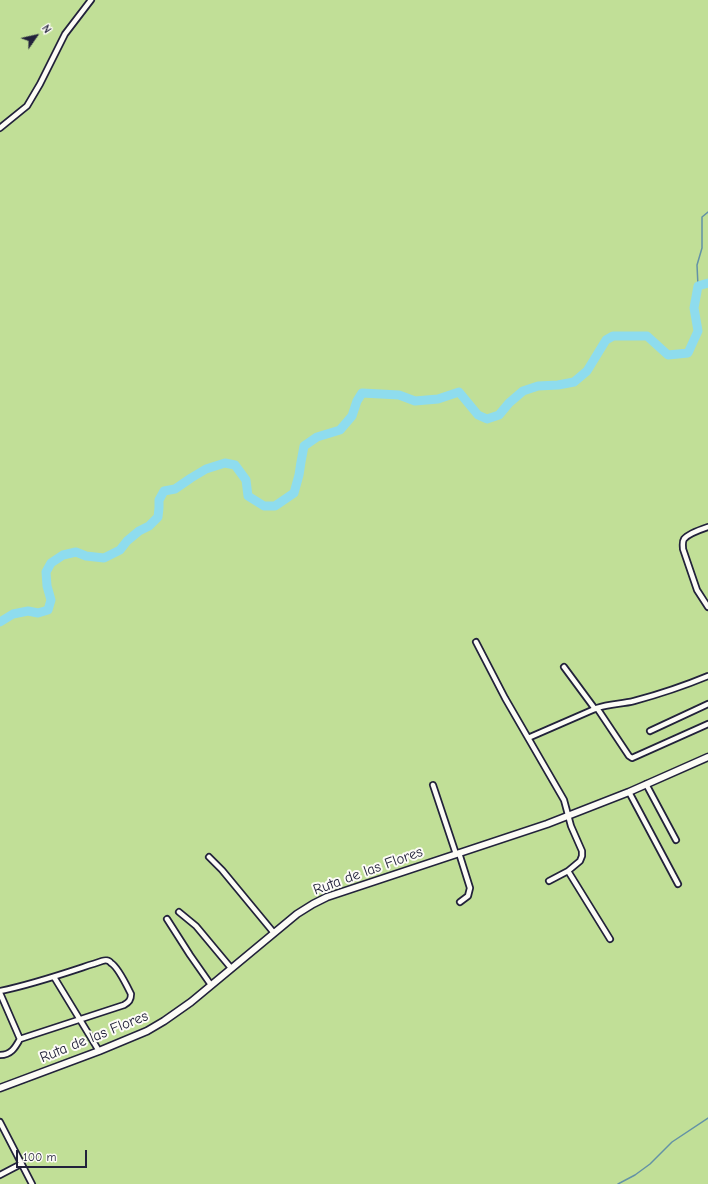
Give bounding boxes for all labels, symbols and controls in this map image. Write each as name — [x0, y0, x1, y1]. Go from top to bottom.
north arrow — [16, 16, 56, 56]
text: N — [39, 22, 54, 36]
street label: Ruta de las Flores — [311, 843, 425, 899]
street label: Ruta de las Flores — [37, 1007, 151, 1067]
scale bar — [18, 1142, 89, 1168]
text: 100 m — [23, 1150, 56, 1164]

